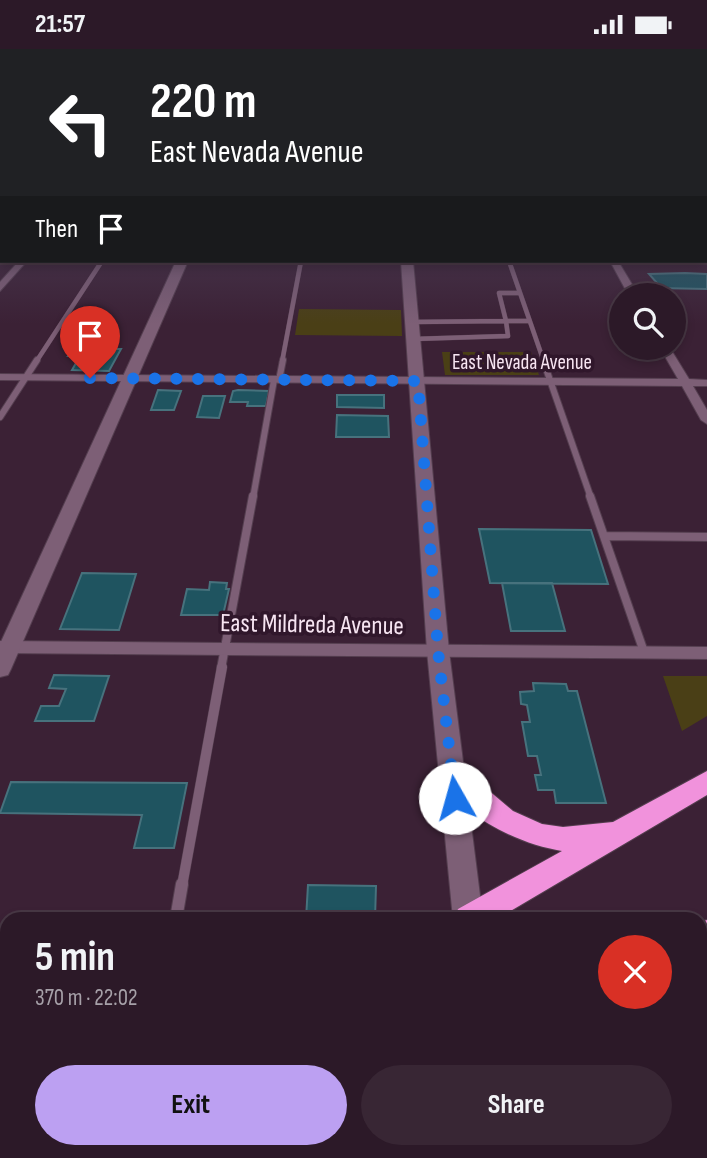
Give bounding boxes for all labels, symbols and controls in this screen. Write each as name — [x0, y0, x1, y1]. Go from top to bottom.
text: 21:57 — [35, 9, 85, 40]
text: 220 m — [150, 73, 256, 132]
icon: left — [35, 77, 126, 168]
text: East Nevada Avenue — [150, 133, 364, 172]
icon: arrive — [92, 210, 130, 248]
text: Then — [35, 214, 78, 245]
map controls — [609, 283, 686, 360]
button: search — [609, 283, 686, 360]
pin — [60, 306, 120, 378]
icon: arrive — [71, 317, 109, 355]
street label: East Nevada Avenue — [452, 350, 592, 375]
street label: East Mildreda Avenue — [220, 608, 404, 642]
position arrow — [418, 761, 492, 835]
text: 5 min — [35, 932, 115, 983]
button: close — [598, 935, 672, 1009]
text: 370 m · 22:02 — [35, 984, 137, 1012]
button: Exit — [35, 1065, 347, 1145]
button: Share — [361, 1065, 672, 1145]

